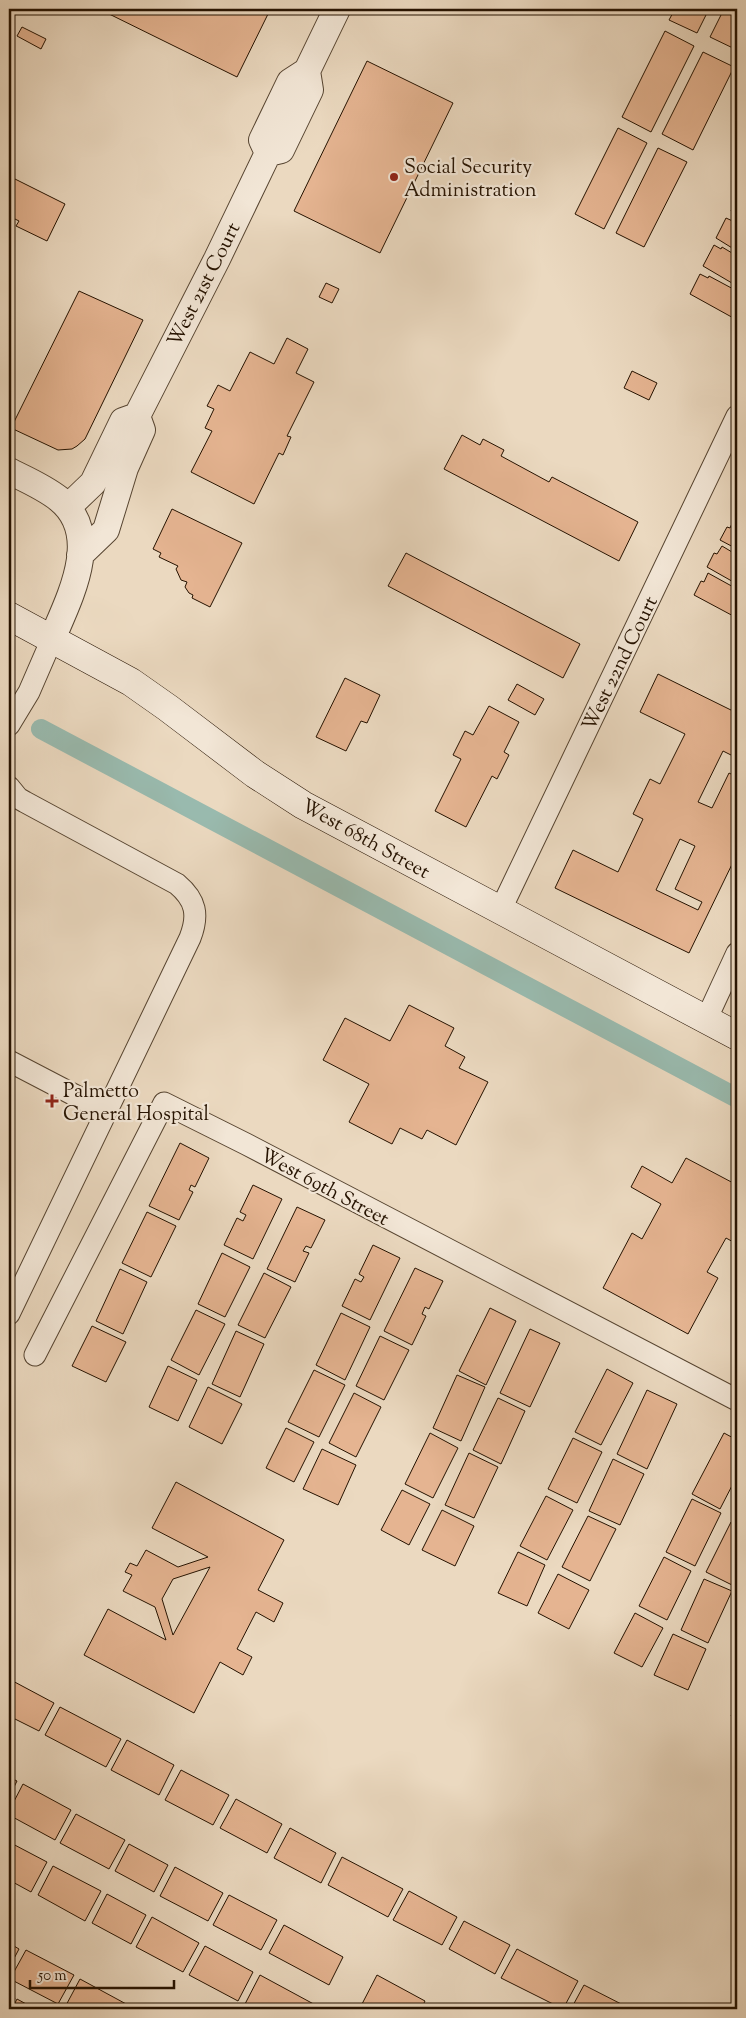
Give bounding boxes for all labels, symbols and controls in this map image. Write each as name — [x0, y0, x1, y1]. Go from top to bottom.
place label: Social Security Administration — [404, 154, 537, 206]
marker: Social Security Administration — [388, 171, 400, 183]
street label: West 21st Court — [161, 218, 249, 352]
street label: West 22nd Court — [576, 592, 667, 736]
street label: West 68th Street — [295, 793, 434, 888]
place label: Palmetto General Hospital — [63, 1078, 210, 1130]
marker: Palmetto General Hospital — [45, 1094, 59, 1108]
street label: West 69th Street — [254, 1142, 394, 1235]
scale bar — [30, 1958, 174, 1990]
text: 50 m — [37, 1966, 67, 1987]

